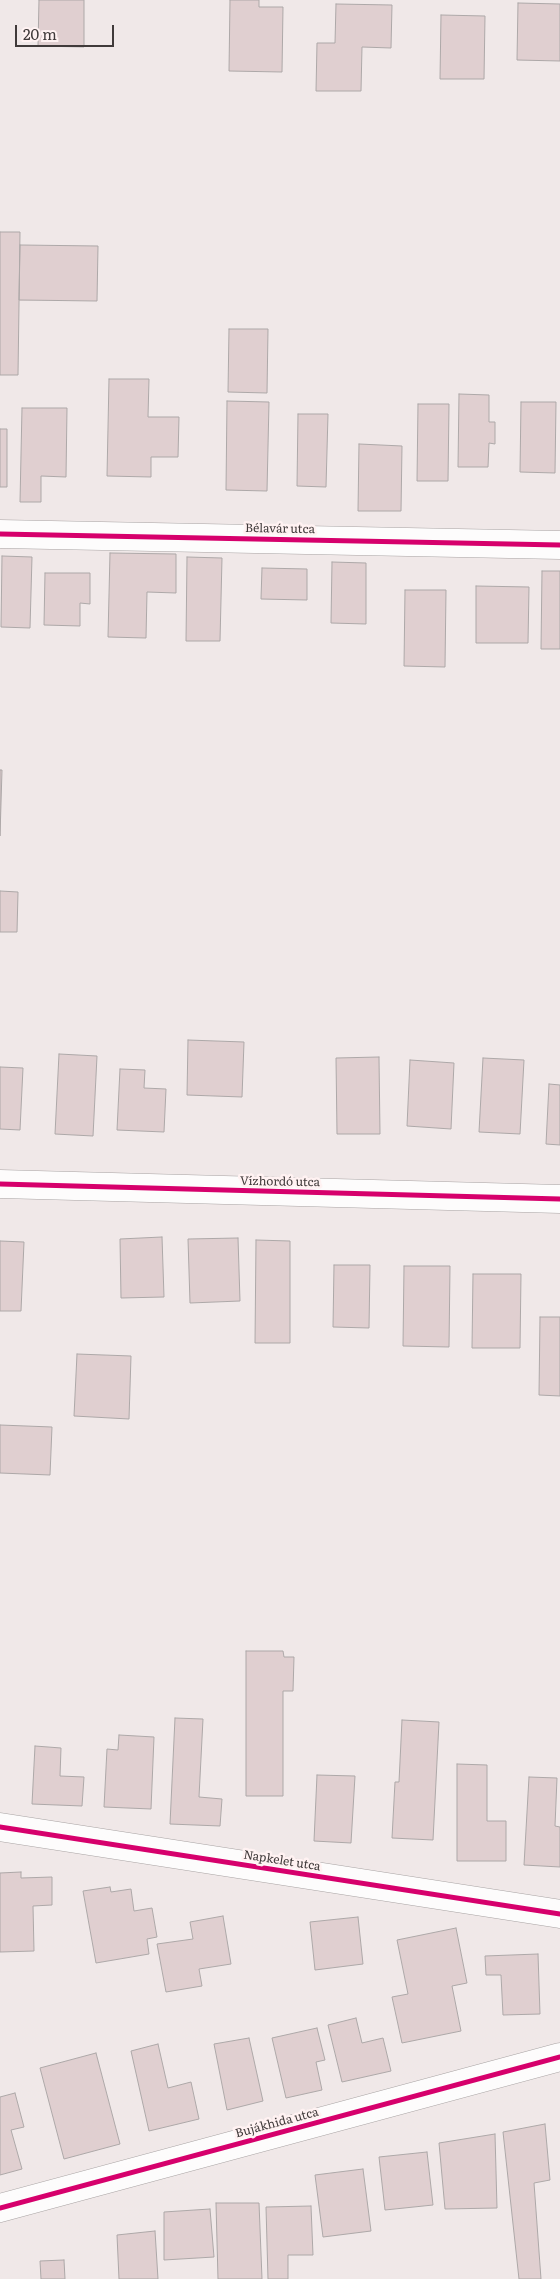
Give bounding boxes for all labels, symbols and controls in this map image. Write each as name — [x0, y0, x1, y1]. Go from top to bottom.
scale bar — [18, 15, 116, 47]
text: 20 m — [23, 22, 57, 45]
street label: Bélavár utca — [245, 521, 315, 537]
street label: Vízhordó utca — [240, 1174, 320, 1190]
street label: Napkelet utca — [242, 1848, 322, 1874]
street label: Bujákhida utca — [234, 2105, 320, 2141]

